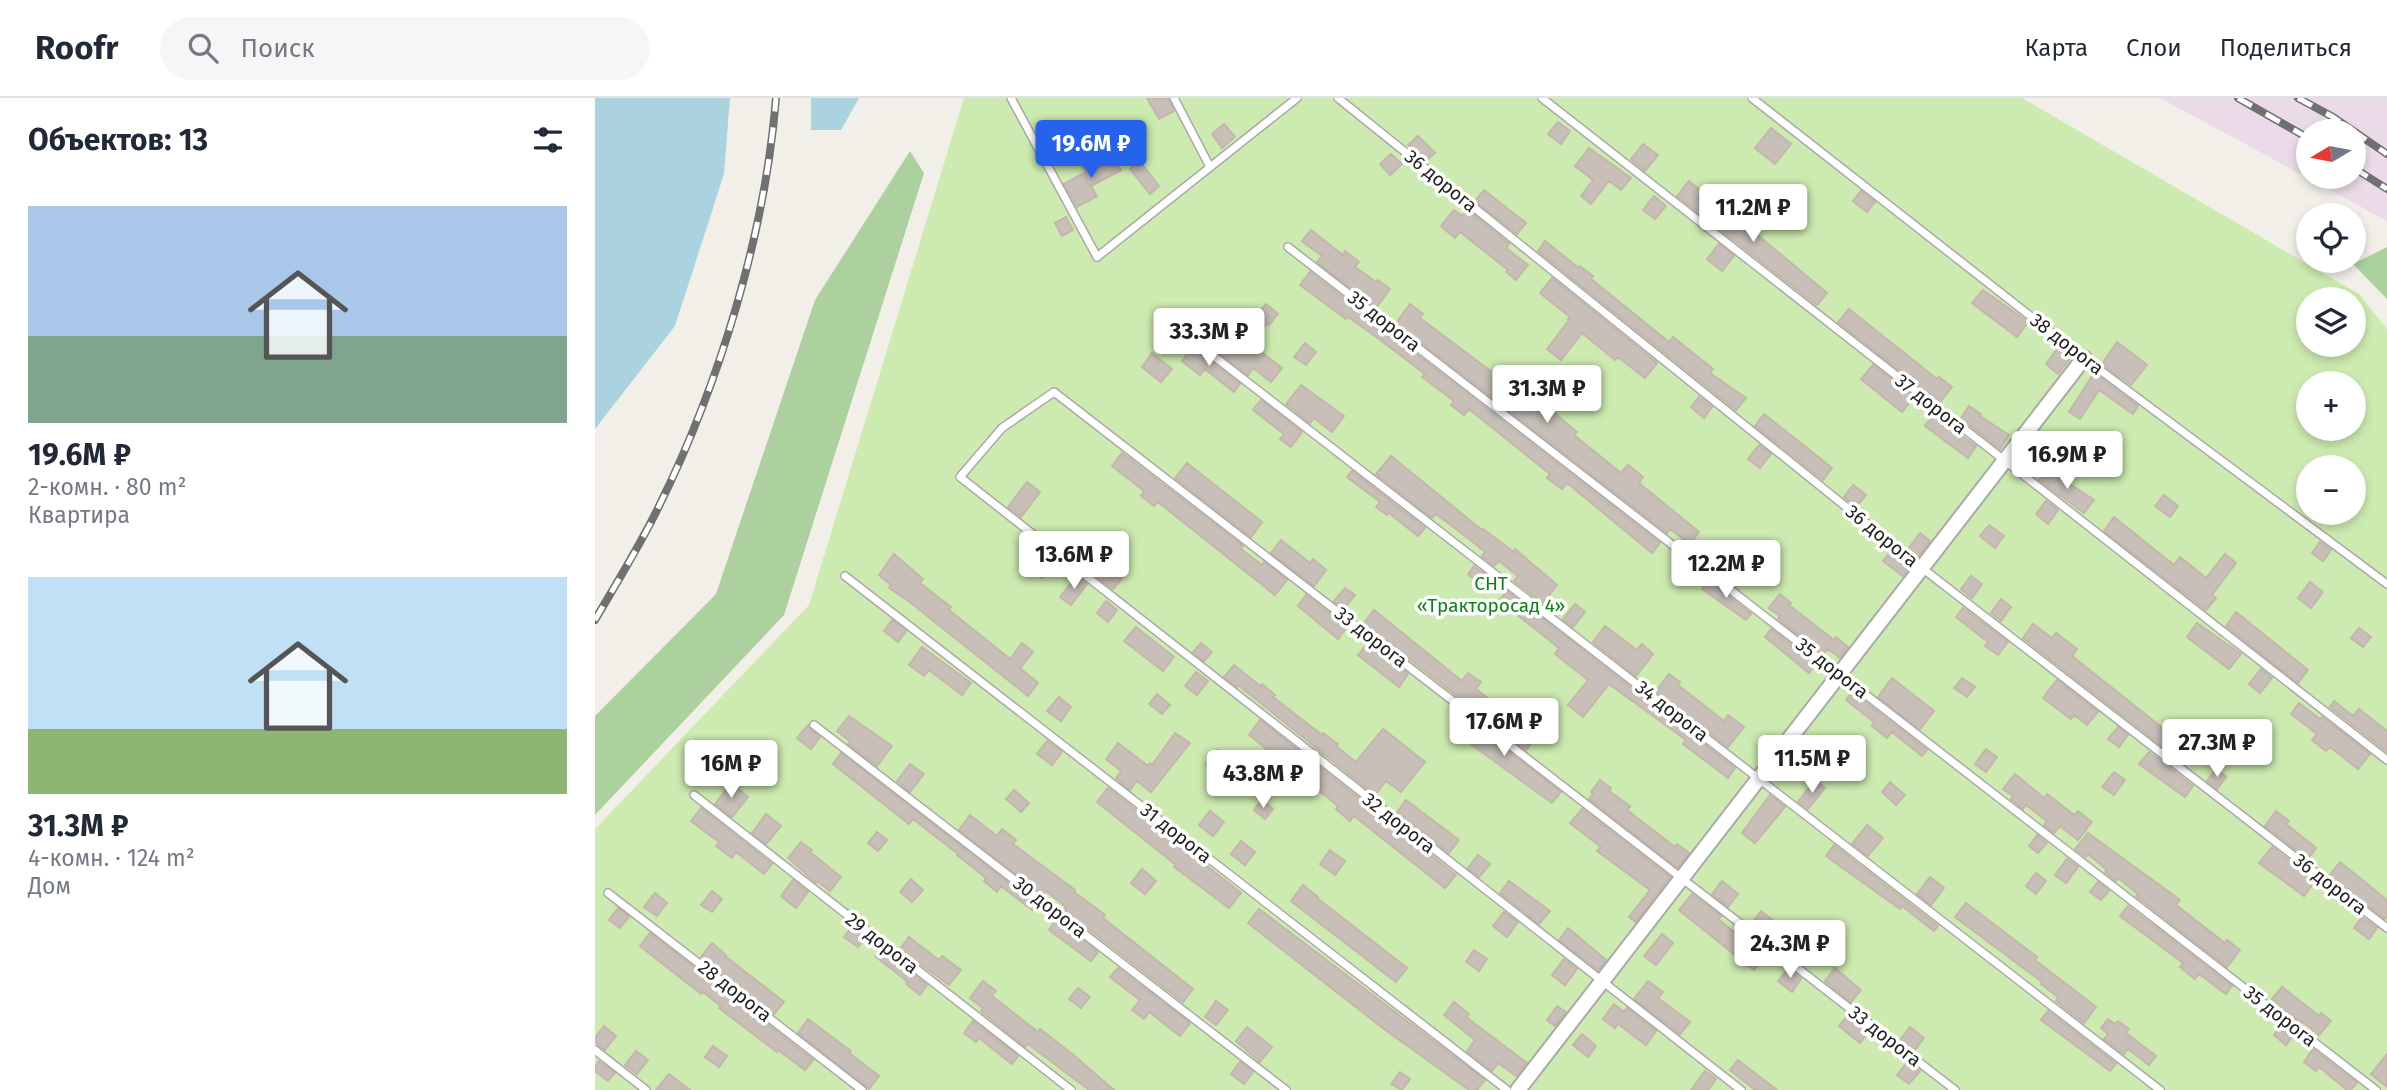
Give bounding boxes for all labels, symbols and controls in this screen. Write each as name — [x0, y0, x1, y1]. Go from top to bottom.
search box — [160, 17, 650, 80]
text: Roofr — [35, 28, 118, 68]
icon: search — [184, 29, 222, 67]
text: Поиск — [240, 33, 315, 64]
text: Карта — [2024, 34, 2088, 62]
text: Слои — [2126, 34, 2182, 62]
text: Поделиться — [2220, 34, 2352, 62]
north arrow — [2296, 119, 2366, 189]
map controls — [2296, 119, 2366, 525]
pin: 19.6M ₽ — [1026, 120, 1156, 180]
icon: filters — [529, 121, 567, 159]
text: Объектов: 13 — [28, 122, 208, 158]
text: 19.6M ₽ — [1051, 129, 1131, 157]
street label: 36 дорога — [1400, 145, 1482, 217]
pin: 11.2M ₽ — [1688, 184, 1818, 244]
text: 11.2M ₽ — [1715, 193, 1791, 221]
button: locate — [2296, 203, 2366, 273]
icon: home — [235, 252, 361, 378]
street label: 35 дорога — [1343, 286, 1425, 356]
button: layers — [2296, 287, 2366, 357]
pin: 33.3M ₽ — [1144, 308, 1274, 368]
street label: 38 дорога — [2026, 308, 2108, 380]
text: 33.3M ₽ — [1170, 317, 1248, 345]
pin: 31.3M ₽ — [1482, 366, 1612, 425]
street label: 37 дорога — [1891, 369, 1971, 439]
button: + — [2296, 371, 2366, 441]
text: 31.3M ₽ — [1508, 374, 1586, 402]
pin: 16.9M ₽ — [2002, 432, 2132, 491]
text: 19.6M ₽ — [28, 437, 131, 473]
text: 16.9M ₽ — [2028, 440, 2106, 468]
button: − — [2296, 455, 2366, 525]
text: 2-комн. · 80 m² — [28, 473, 187, 501]
street label: 36 дорога — [1841, 500, 1923, 572]
text: Квартира — [28, 501, 130, 529]
pin: 13.6M ₽ — [1009, 532, 1139, 591]
text: 13.6M ₽ — [1035, 540, 1113, 568]
pin: 12.2M ₽ — [1661, 540, 1791, 600]
text: 12.2M ₽ — [1687, 549, 1765, 577]
park label: СНТ «Тракторосад 4» — [1417, 572, 1565, 617]
street label: 33 дорога — [1330, 602, 1412, 672]
icon: home — [235, 623, 361, 749]
street label: 35 дорога — [1791, 633, 1873, 703]
street label: 34 дорога — [1631, 675, 1713, 747]
pin: 17.6M ₽ — [1439, 698, 1569, 758]
text: 17.6M ₽ — [1466, 707, 1542, 735]
pin: 27.3M ₽ — [2152, 720, 2282, 779]
text: 27.3M ₽ — [2178, 728, 2256, 756]
pin: 11.5M ₽ — [1747, 736, 1877, 795]
pin: 16M ₽ — [682, 740, 780, 800]
text: 11.5M ₽ — [1774, 744, 1850, 772]
text: 16M ₽ — [701, 749, 761, 777]
pin: 43.8M ₽ — [1198, 750, 1328, 810]
text: 43.8M ₽ — [1223, 759, 1303, 787]
street label: 32 дорога — [1358, 788, 1440, 858]
street label: 31 дорога — [1136, 798, 1216, 868]
text: 31.3M ₽ — [28, 808, 129, 844]
text: 4-комн. · 124 m² — [28, 844, 195, 872]
street label: 36 дорога — [2289, 848, 2371, 920]
street label: 30 дорога — [1009, 871, 1091, 943]
text: Дом — [28, 872, 71, 900]
street label: 29 дорога — [841, 907, 923, 979]
pin: 24.3M ₽ — [1725, 920, 1855, 980]
text: 24.3M ₽ — [1750, 929, 1830, 957]
street label: 28 дорога — [694, 955, 776, 1027]
street label: 35 дорога — [2239, 981, 2321, 1051]
street label: 33 дорога — [1844, 1001, 1926, 1071]

